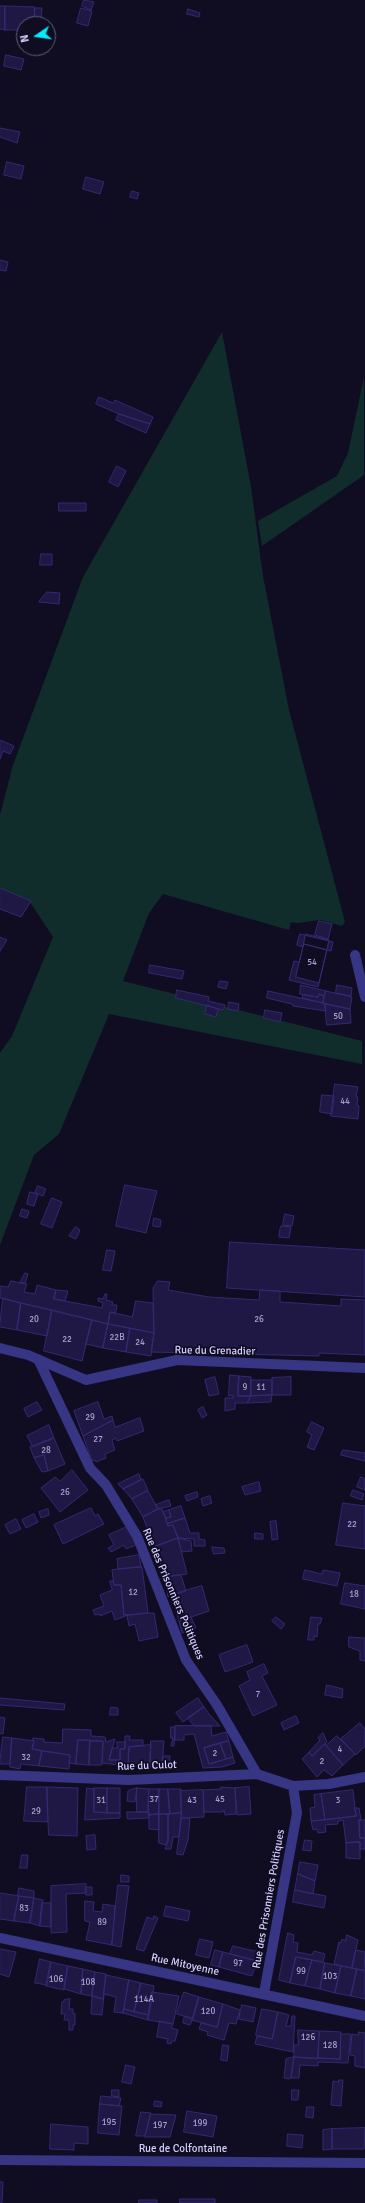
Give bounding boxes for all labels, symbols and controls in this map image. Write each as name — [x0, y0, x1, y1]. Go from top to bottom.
north arrow — [16, 16, 56, 56]
text: N — [18, 33, 32, 44]
house number: 54 — [307, 958, 317, 968]
house number: 50 — [333, 1012, 343, 1022]
house number: 44 — [340, 1097, 350, 1107]
house number: 20 — [29, 1315, 39, 1325]
house number: 26 — [254, 1315, 264, 1325]
house number: 22B — [109, 1333, 125, 1343]
house number: 22 — [62, 1335, 72, 1345]
house number: 24 — [135, 1338, 145, 1348]
street label: Rue du Grenadier — [174, 1344, 256, 1358]
house number: 9 — [243, 1383, 247, 1393]
house number: 11 — [256, 1383, 266, 1393]
house number: 29 — [85, 1413, 95, 1423]
house number: 27 — [93, 1435, 103, 1445]
house number: 28 — [41, 1446, 51, 1456]
house number: 26 — [60, 1488, 70, 1498]
house number: 22 — [347, 1520, 357, 1530]
street label: Rue des Prisonniers Politiques — [139, 1526, 207, 1662]
house number: 12 — [128, 1588, 138, 1598]
house number: 18 — [349, 1590, 359, 1600]
house number: 7 — [256, 1690, 260, 1700]
house number: 4 — [338, 1745, 342, 1755]
house number: 2 — [213, 1749, 217, 1759]
house number: 32 — [21, 1753, 31, 1763]
house number: 2 — [320, 1757, 324, 1767]
street label: Rue du Culot — [117, 1758, 177, 1774]
house number: 37 — [149, 1795, 159, 1805]
house number: 45 — [215, 1795, 225, 1805]
house number: 31 — [96, 1796, 106, 1806]
house number: 43 — [187, 1796, 197, 1806]
house number: 3 — [336, 1796, 340, 1806]
house number: 29 — [31, 1807, 41, 1817]
street label: Rue des Prisonniers Politiques — [250, 1828, 288, 1970]
house number: 83 — [19, 1904, 29, 1914]
house number: 89 — [97, 1918, 107, 1928]
street label: Rue Mitoyenne — [150, 1951, 220, 1979]
house number: 97 — [233, 1959, 243, 1969]
house number: 99 — [296, 1967, 306, 1977]
house number: 103 — [323, 1972, 337, 1982]
house number: 106 — [49, 1975, 63, 1985]
house number: 108 — [81, 1978, 95, 1988]
house number: 114A — [134, 1995, 154, 2005]
house number: 120 — [201, 2007, 215, 2017]
house number: 126 — [301, 2033, 315, 2043]
house number: 128 — [323, 2041, 337, 2051]
house number: 195 — [102, 2118, 116, 2128]
house number: 199 — [193, 2119, 207, 2129]
house number: 197 — [153, 2121, 167, 2131]
street label: Rue de Colfontaine — [139, 2142, 227, 2156]

